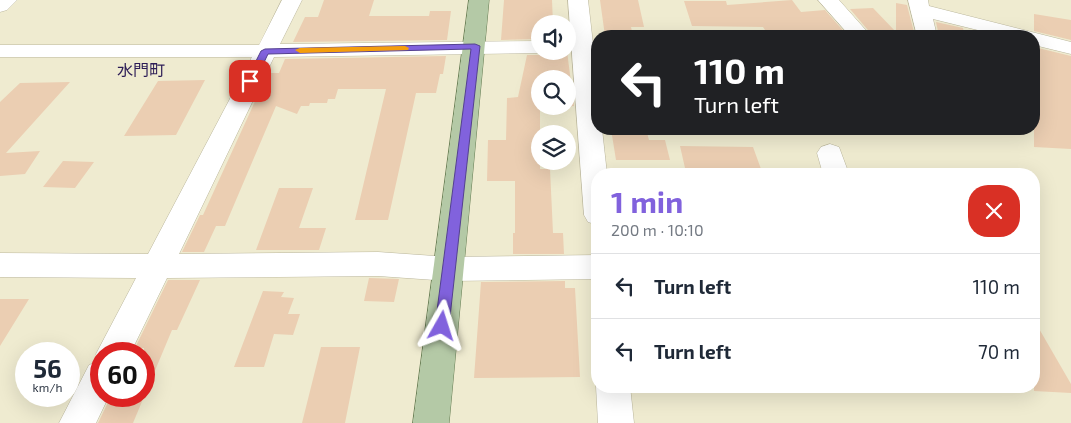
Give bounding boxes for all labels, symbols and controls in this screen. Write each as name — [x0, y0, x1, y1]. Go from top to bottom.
map controls — [531, 15, 576, 170]
button: sound — [531, 15, 576, 60]
text: 110 m — [694, 49, 785, 91]
icon: left — [611, 50, 676, 115]
district label: 水門町 — [117, 60, 165, 79]
pin — [229, 60, 271, 102]
icon: arrive — [236, 67, 264, 95]
button: search — [531, 70, 576, 115]
text: Turn left — [694, 91, 779, 117]
button: layers — [531, 125, 576, 170]
text: 1 min — [611, 183, 683, 219]
button: close — [968, 185, 1020, 237]
text: 200 m · 10:10 — [611, 220, 704, 239]
icon: left — [611, 272, 639, 300]
text: Turn left — [654, 275, 731, 298]
text: 110 m — [973, 275, 1020, 298]
position arrow — [415, 299, 467, 351]
icon: left — [611, 337, 639, 365]
text: Turn left — [654, 340, 731, 363]
text: 70 m — [978, 340, 1020, 363]
speed limit sign: 60 — [90, 342, 155, 407]
text: 56 — [33, 353, 62, 383]
text: km/h — [33, 380, 62, 394]

